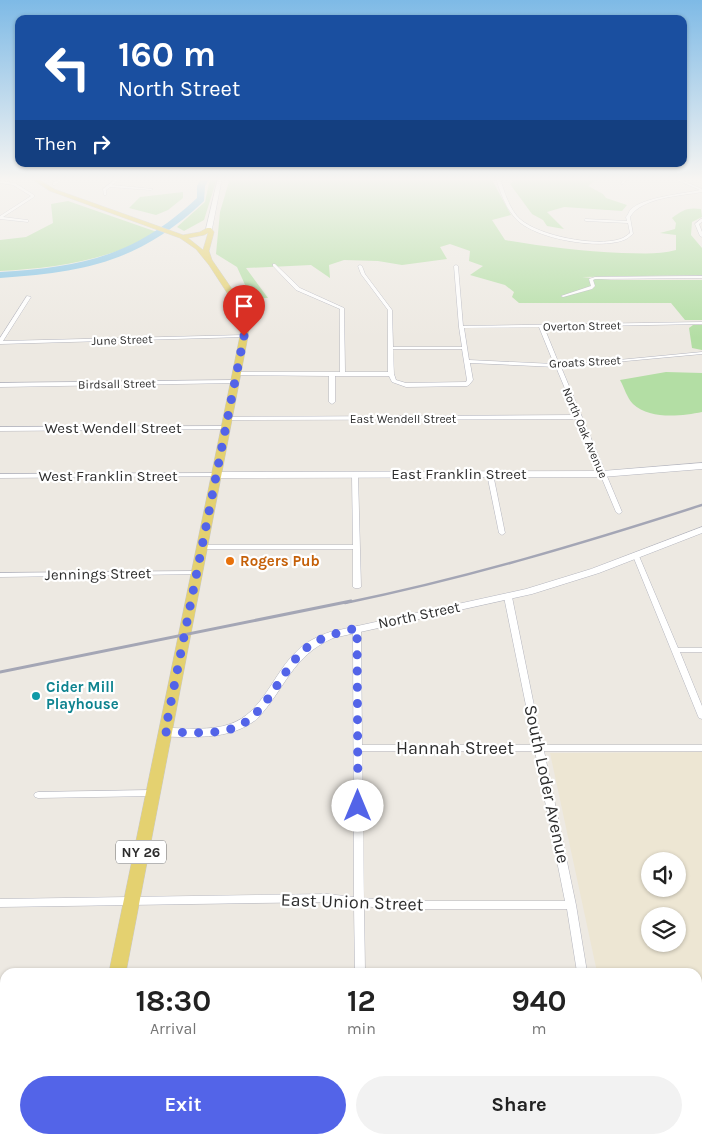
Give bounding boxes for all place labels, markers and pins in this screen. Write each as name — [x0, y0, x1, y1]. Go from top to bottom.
pin — [223, 285, 265, 336]
place label: Rogers Pub — [240, 552, 320, 570]
marker: Rogers Pub — [224, 555, 236, 567]
place label: Cider Mill Playhouse — [46, 678, 119, 713]
marker: Cider Mill Playhouse — [30, 690, 42, 702]

